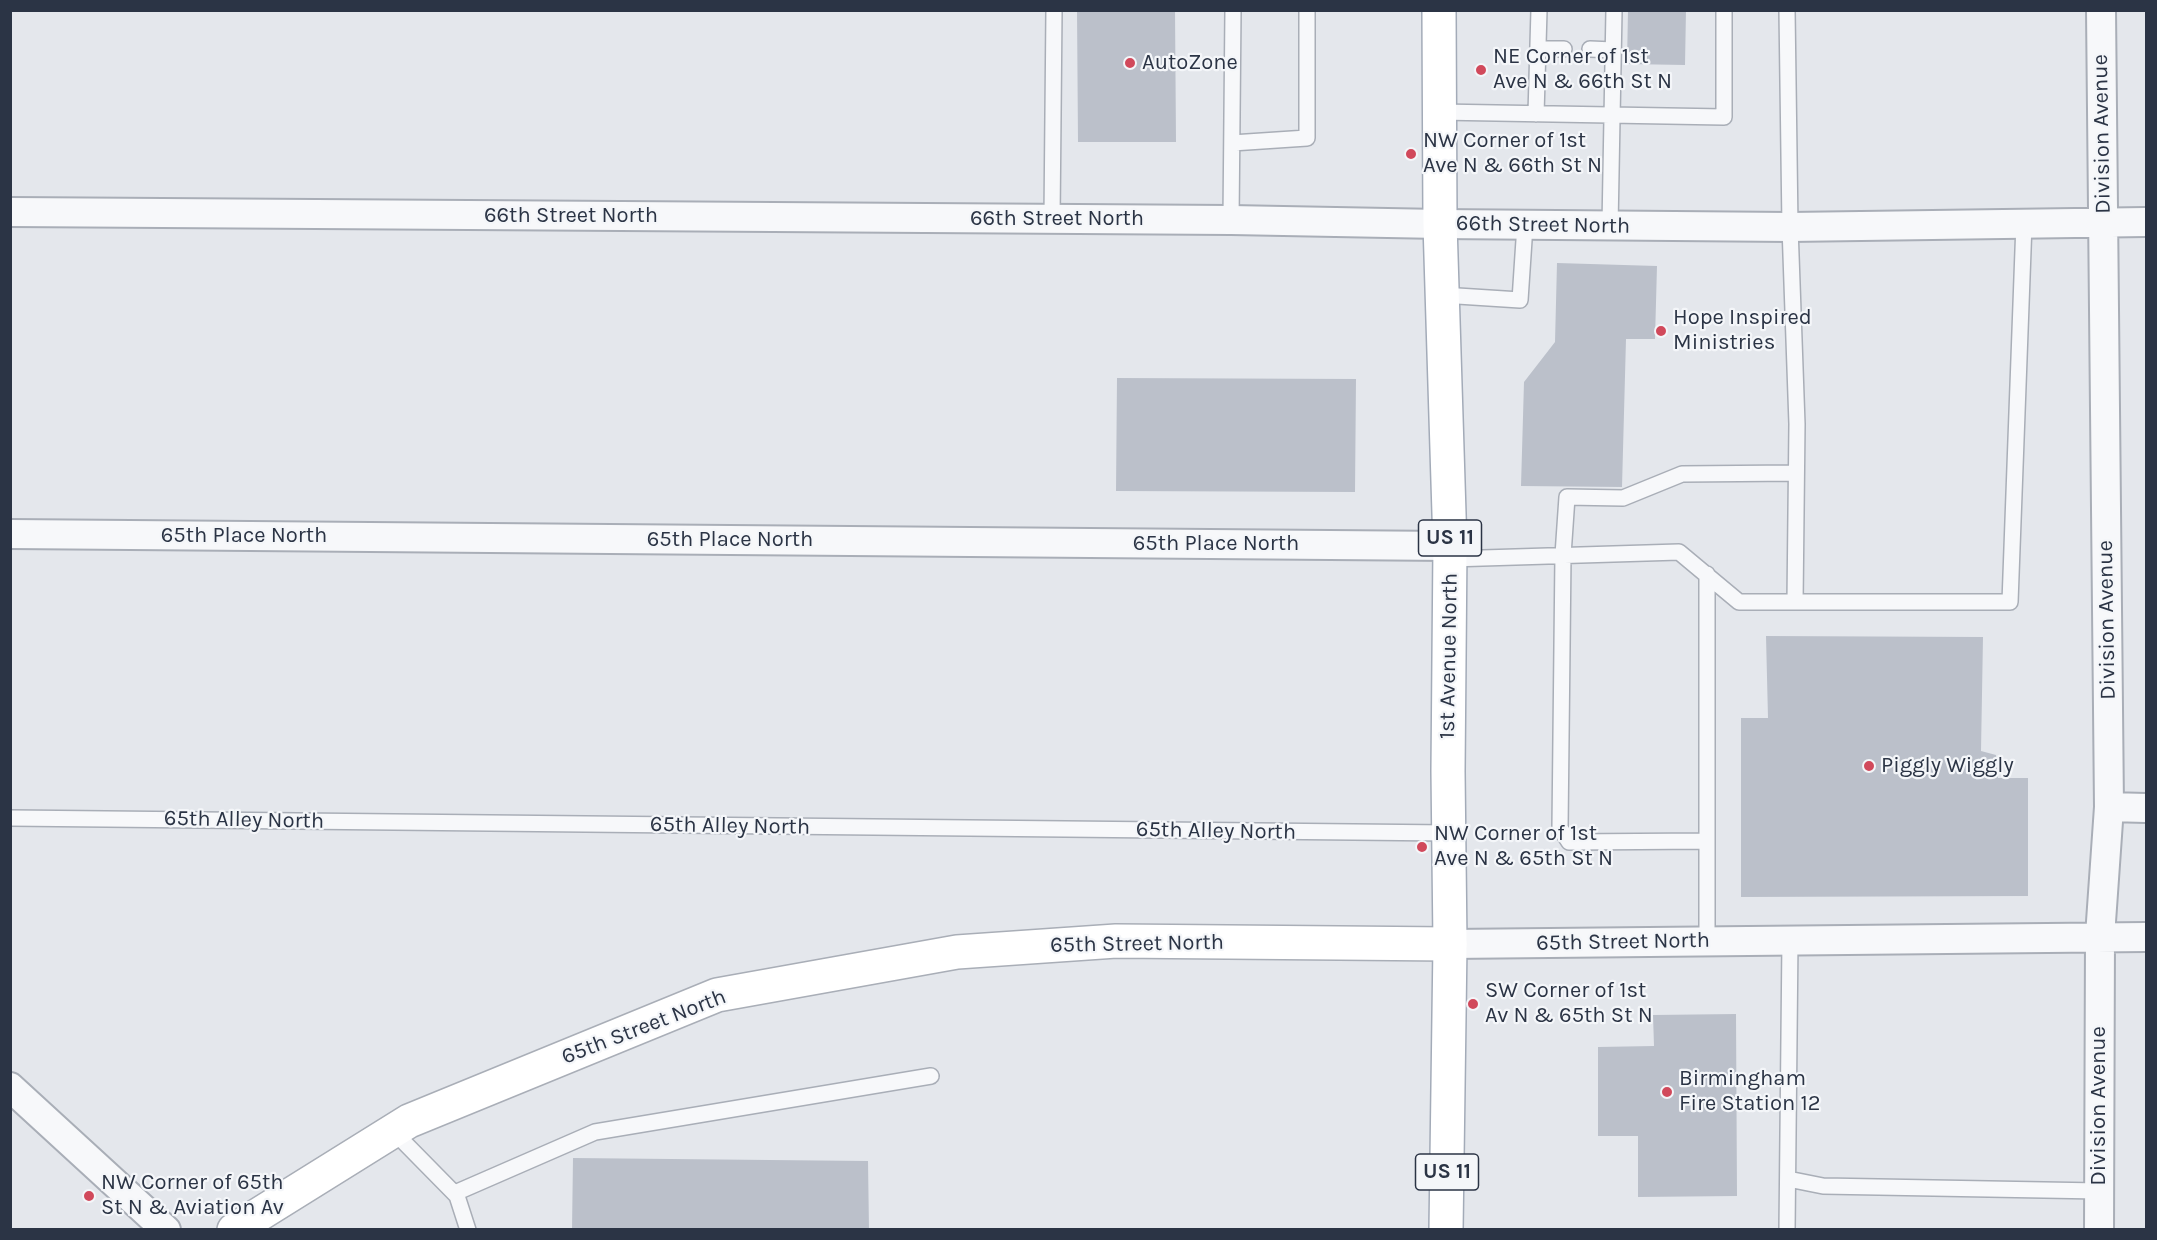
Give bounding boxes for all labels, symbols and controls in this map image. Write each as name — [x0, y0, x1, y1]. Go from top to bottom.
place label: NE Corner of 1st Ave N & 66th St N — [1493, 44, 1672, 96]
place label: AutoZone — [1142, 50, 1238, 76]
street label: Division Avenue — [2087, 54, 2117, 214]
marker: AutoZone — [1123, 56, 1137, 70]
marker: NE Corner of 1st Ave N & 66th St N — [1474, 63, 1488, 77]
place label: NW Corner of 1st Ave N & 66th St N — [1423, 128, 1602, 180]
marker: NW Corner of 1st Ave N & 66th St N — [1404, 147, 1418, 161]
street label: 66th Street North — [484, 203, 658, 229]
street label: 66th Street North — [970, 206, 1144, 232]
street label: 66th Street North — [1456, 210, 1630, 240]
place label: Hope Inspired Ministries — [1673, 305, 1812, 356]
marker: Hope Inspired Ministries — [1654, 324, 1668, 338]
road number: US 11 — [1418, 520, 1482, 556]
street label: 65th Place North — [161, 523, 327, 549]
street label: 65th Place North — [647, 527, 813, 553]
street label: 65th Place North — [1133, 531, 1299, 557]
street label: Division Avenue — [2092, 540, 2122, 700]
street label: 1st Avenue North — [1434, 573, 1464, 739]
place label: Piggly Wiggly — [1881, 753, 2014, 779]
marker: Piggly Wiggly — [1862, 759, 1876, 773]
street label: 65th Alley North — [164, 805, 324, 835]
street label: 65th Alley North — [650, 811, 810, 841]
street label: 65th Alley North — [1136, 816, 1296, 846]
place label: NW Corner of 1st Ave N & 65th St N — [1434, 821, 1613, 872]
marker: NW Corner of 1st Ave N & 65th St N — [1415, 840, 1429, 854]
street label: 65th Street North — [1536, 927, 1710, 957]
street label: 65th Street North — [1050, 929, 1224, 959]
place label: SW Corner of 1st Av N & 65th St N — [1485, 978, 1653, 1030]
street label: 65th Street North — [558, 984, 730, 1070]
marker: SW Corner of 1st Av N & 65th St N — [1466, 997, 1480, 1011]
street label: Division Avenue — [2086, 1026, 2112, 1186]
place label: Birmingham Fire Station 12 — [1679, 1066, 1821, 1118]
marker: Birmingham Fire Station 12 — [1660, 1085, 1674, 1099]
road number: US 11 — [1416, 1154, 1478, 1190]
place label: NW Corner of 65th St N & Aviation Av — [101, 1170, 284, 1222]
marker: NW Corner of 65th St N & Aviation Av — [82, 1189, 96, 1203]

